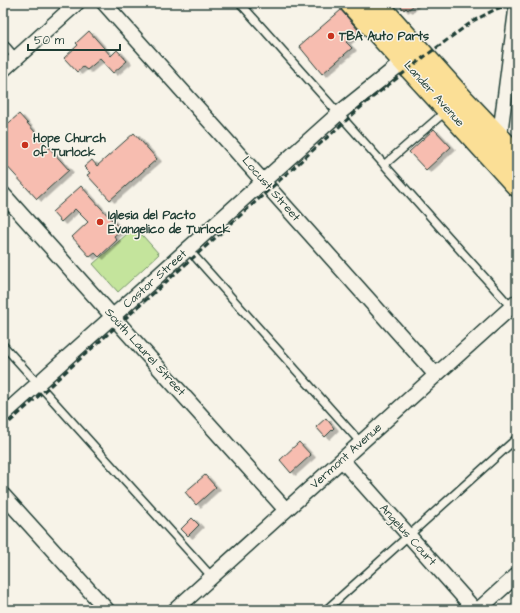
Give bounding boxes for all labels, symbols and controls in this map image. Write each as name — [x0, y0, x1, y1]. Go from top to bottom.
scale bar — [28, 26, 120, 52]
place label: TBA Auto Parts — [338, 28, 429, 45]
marker: TBA Auto Parts — [326, 31, 336, 41]
text: 50 m — [34, 32, 65, 49]
street label: Lander Avenue — [400, 57, 469, 131]
place label: Hope Church of Turlock — [33, 130, 107, 161]
marker: Hope Church of Turlock — [20, 140, 30, 150]
street label: Locust Street — [238, 153, 304, 225]
place label: Iglesia del Pacto Evangelico de Turlock — [108, 207, 231, 240]
marker: Iglesia del Pacto Evangelico de Turlock — [95, 217, 105, 227]
street label: Castor Street — [119, 246, 191, 312]
street label: South Laurel Street — [101, 304, 189, 400]
street label: Vermont Avenue — [306, 419, 386, 493]
street label: Angelus Court — [375, 500, 441, 570]

